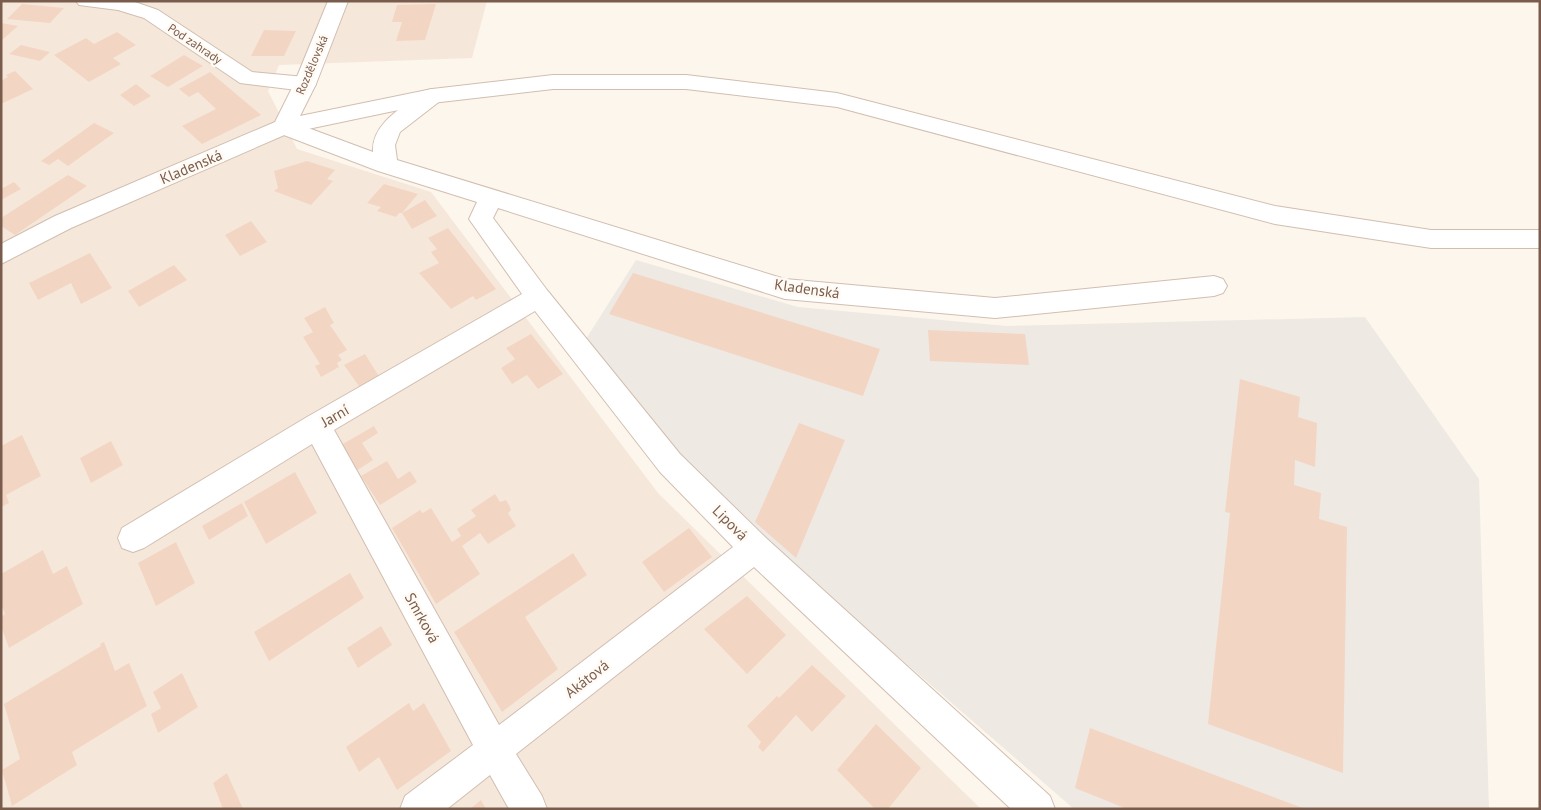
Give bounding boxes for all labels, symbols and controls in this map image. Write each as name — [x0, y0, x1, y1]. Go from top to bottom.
street label: Pod zahrady — [165, 20, 225, 67]
street label: Rozdělovská — [292, 33, 331, 97]
street label: Kladenská — [157, 145, 225, 188]
street label: Kladenská — [773, 275, 841, 302]
street label: Jarní — [317, 400, 352, 432]
street label: Lipová — [709, 501, 752, 544]
street label: Smrková — [401, 589, 444, 646]
street label: Akátová — [561, 655, 613, 702]

